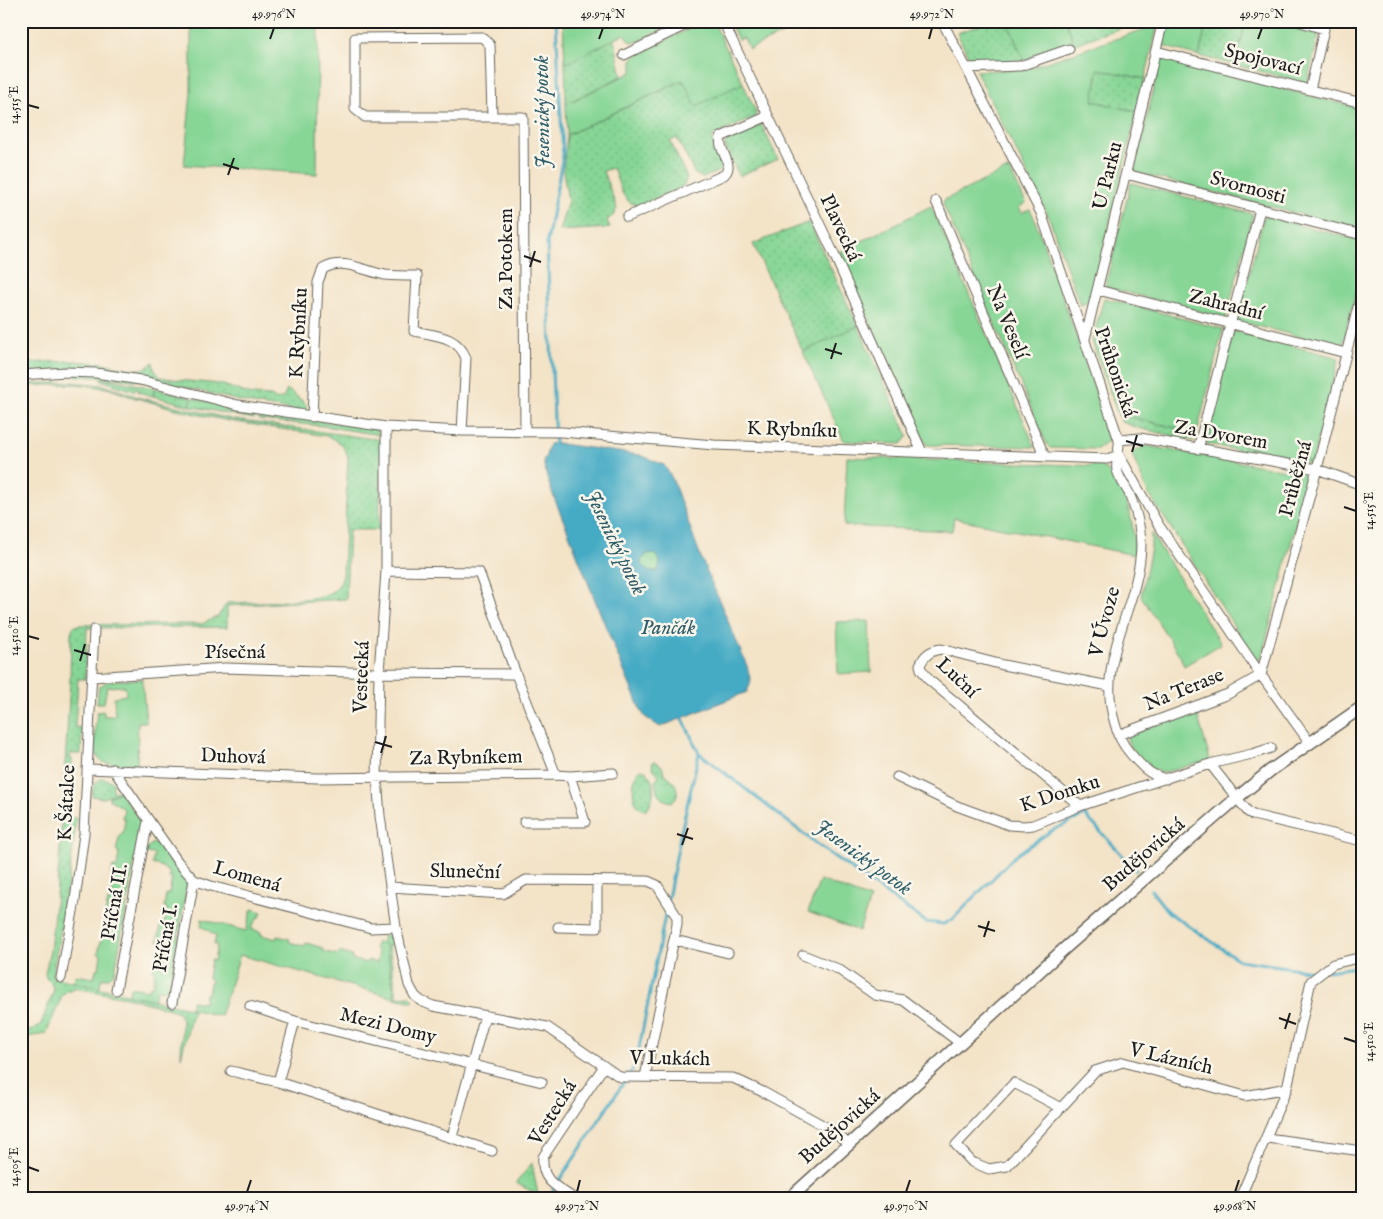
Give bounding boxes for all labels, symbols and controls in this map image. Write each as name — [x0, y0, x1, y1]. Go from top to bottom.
text: 49.976°N — [252, 7, 297, 22]
text: 49.974°N — [581, 7, 626, 22]
text: 49.972°N — [910, 7, 955, 22]
text: 49.970°N — [1240, 7, 1285, 22]
street label: Spojovací — [1222, 38, 1306, 82]
water label: Jesenický potok — [529, 55, 557, 169]
text: 14.515°E — [7, 86, 22, 124]
street label: U Parku — [1087, 139, 1129, 213]
street label: Svornosti — [1207, 166, 1289, 210]
street label: Plavecká — [814, 190, 867, 266]
street label: Za Potokem — [494, 208, 519, 310]
street label: Na Veselí — [980, 281, 1034, 364]
street label: Zahradní — [1186, 284, 1267, 327]
street label: K Rybníku — [284, 287, 314, 379]
street label: Průhonická — [1088, 323, 1142, 421]
street label: Za Dvorem — [1172, 414, 1270, 456]
street label: K Rybníku — [746, 416, 838, 444]
street label: Průběžná — [1274, 438, 1318, 520]
water label: Jesenický potok — [578, 486, 652, 600]
text: 14.515°E — [1362, 492, 1377, 530]
street label: V Úvoze — [1083, 584, 1126, 661]
water label: Pančák — [641, 615, 696, 642]
text: 14.510°E — [7, 616, 22, 656]
street label: Písečná — [204, 640, 266, 665]
street label: Vestecká — [348, 640, 376, 715]
street label: Luční — [930, 652, 985, 705]
street label: Na Terase — [1140, 663, 1228, 717]
street label: Duhová — [200, 743, 266, 771]
street label: Za Rybníkem — [409, 745, 523, 771]
street label: K Šátalce — [53, 764, 81, 842]
street label: K Domku — [1017, 769, 1103, 819]
street label: Budějovická — [1098, 812, 1191, 898]
water label: Jesenický potok — [809, 814, 917, 902]
street label: Lomená — [210, 855, 284, 899]
street label: Sluneční — [430, 859, 502, 885]
street label: Příčná II. — [96, 861, 134, 943]
street label: Příčná I. — [148, 902, 184, 974]
street label: Mezi Domy — [337, 1002, 439, 1050]
text: 14.510°E — [1362, 1022, 1377, 1062]
street label: V Lázních — [1126, 1037, 1215, 1081]
street label: V Lukách — [628, 1046, 711, 1072]
street label: Vestecká — [523, 1075, 583, 1151]
street label: Budějovická — [794, 1084, 886, 1170]
text: 14.505°E — [7, 1147, 22, 1187]
text: 49.974°N — [225, 1199, 270, 1214]
text: 49.972°N — [555, 1199, 600, 1214]
text: 49.970°N — [884, 1199, 929, 1214]
text: 49.968°N — [1214, 1199, 1257, 1214]

